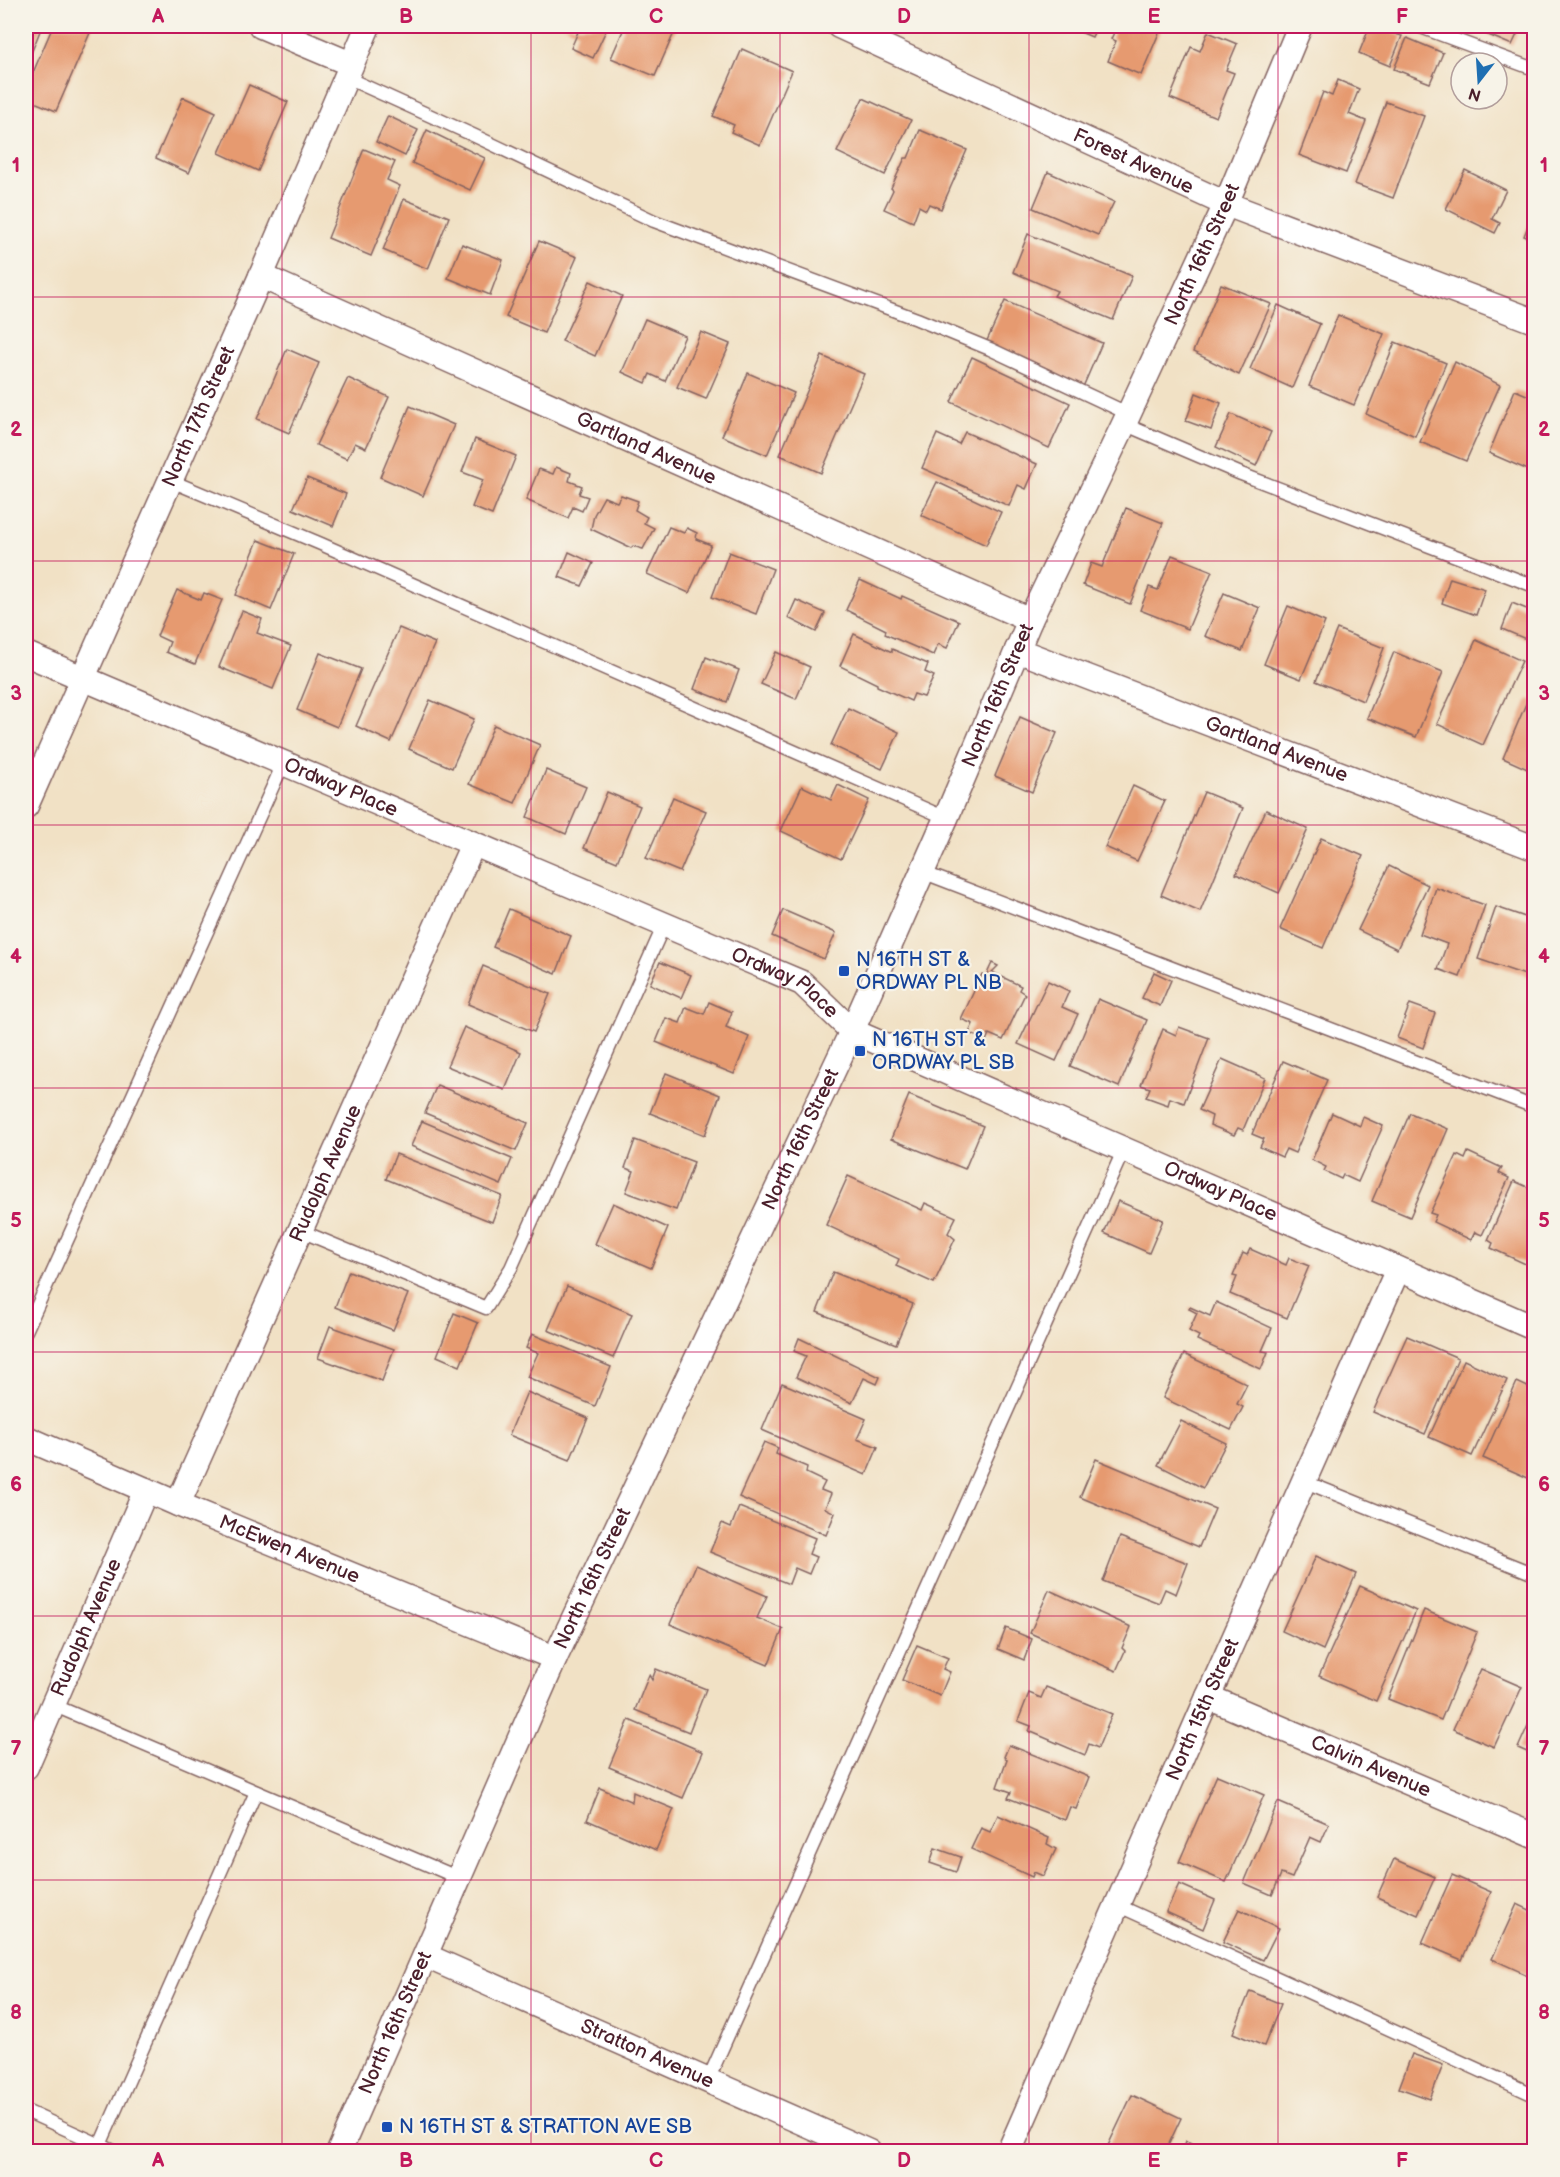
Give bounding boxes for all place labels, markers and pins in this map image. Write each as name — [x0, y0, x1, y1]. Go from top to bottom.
place label: N 16TH ST & ORDWAY PL NB — [856, 948, 1002, 995]
marker: N 16TH ST & ORDWAY PL NB — [837, 964, 851, 978]
place label: N 16TH ST & ORDWAY PL SB — [872, 1028, 1015, 1075]
marker: N 16TH ST & ORDWAY PL SB — [853, 1044, 867, 1058]
place label: N 16TH ST & STRATTON AVE SB — [399, 2115, 692, 2139]
marker: N 16TH ST & STRATTON AVE SB — [380, 2120, 394, 2134]

